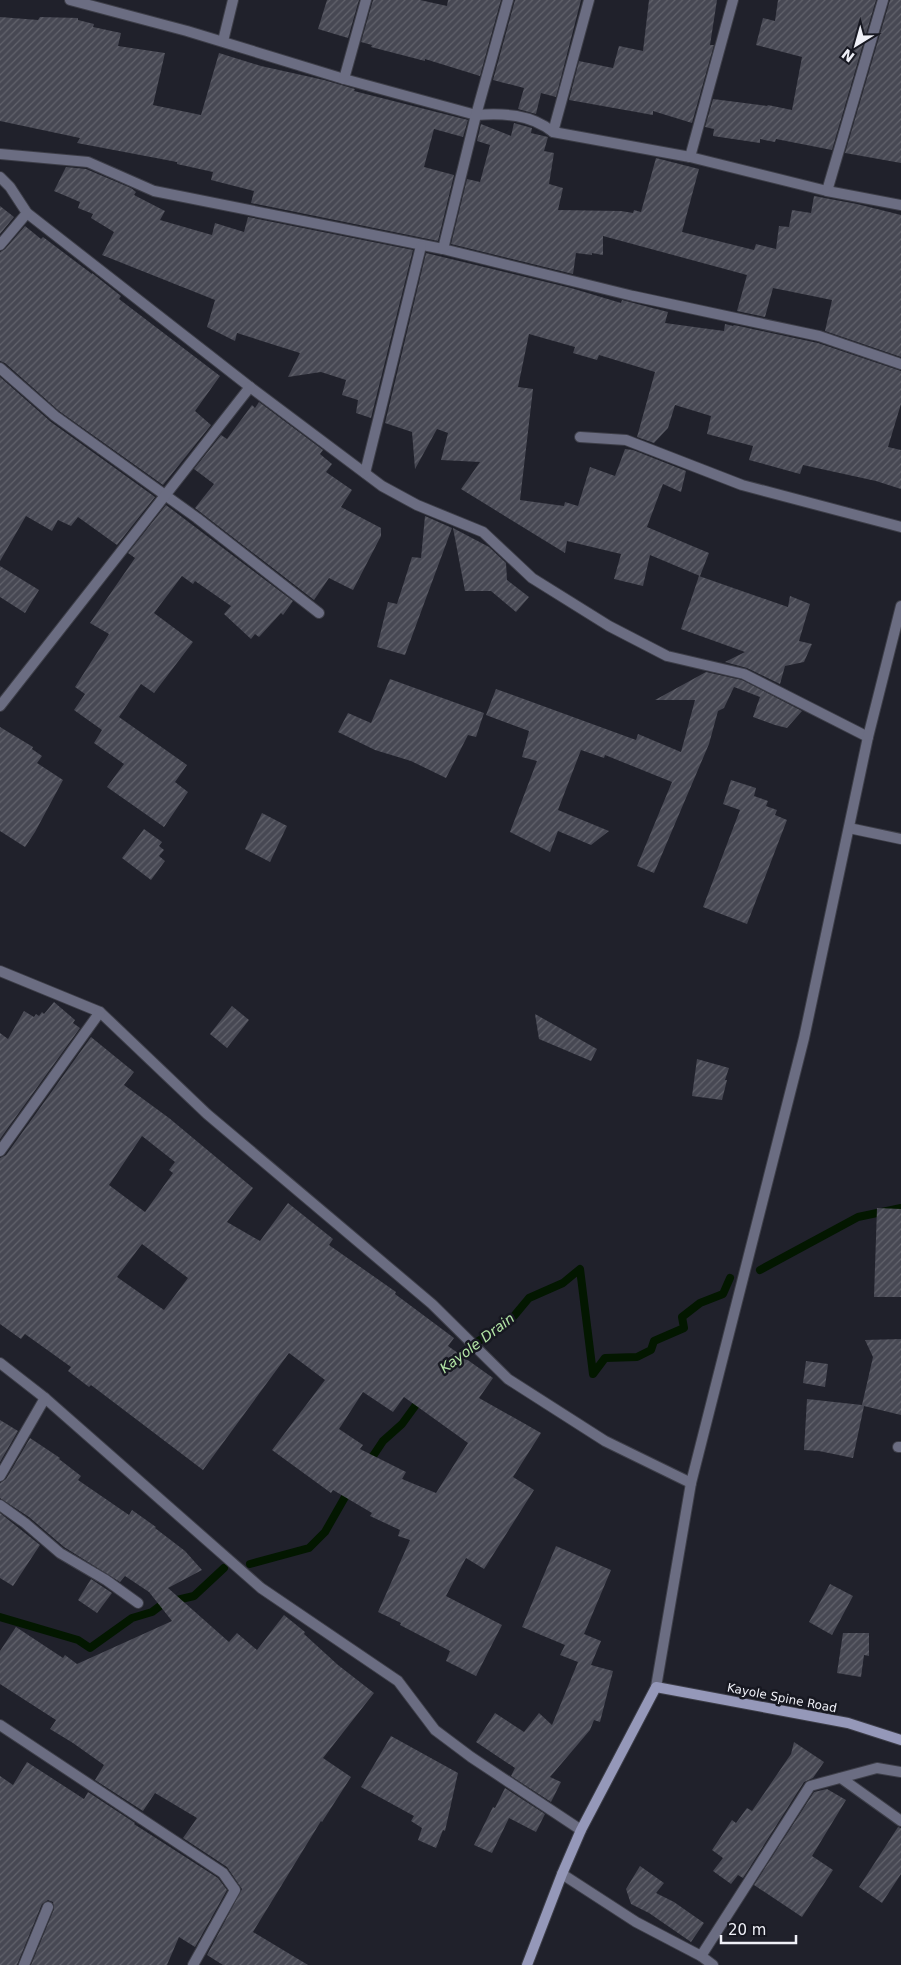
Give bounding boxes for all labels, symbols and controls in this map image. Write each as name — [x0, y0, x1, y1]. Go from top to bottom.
north arrow — [831, 20, 881, 70]
text: N — [839, 45, 858, 65]
water label: Kayole Drain — [437, 1310, 517, 1376]
street label: Kayole Spine Road — [726, 1680, 838, 1716]
scale bar — [721, 1912, 796, 1944]
text: 20 m — [728, 1921, 766, 1939]

